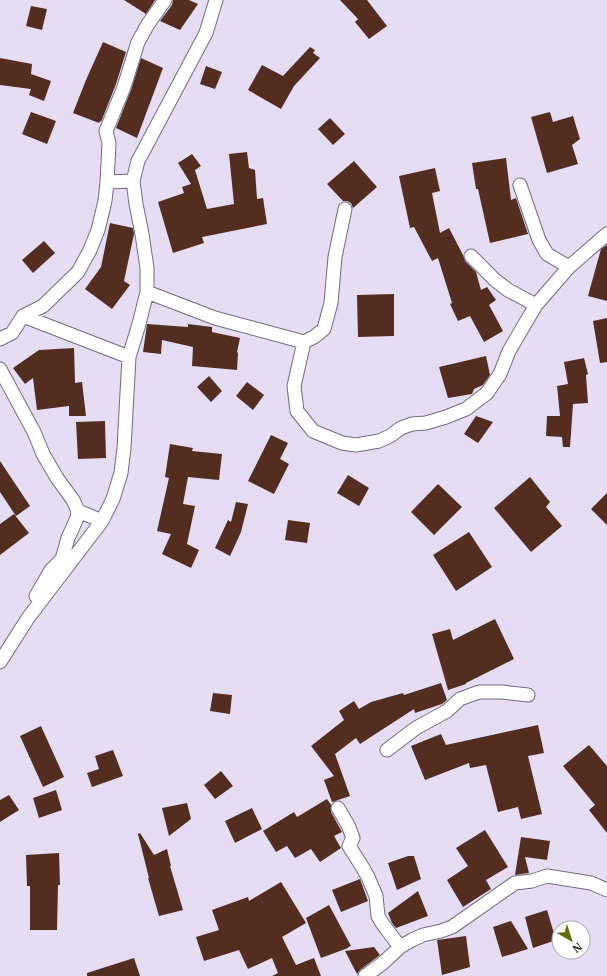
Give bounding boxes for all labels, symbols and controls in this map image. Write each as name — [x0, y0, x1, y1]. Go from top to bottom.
north arrow — [551, 920, 591, 960]
text: N — [569, 940, 585, 956]

